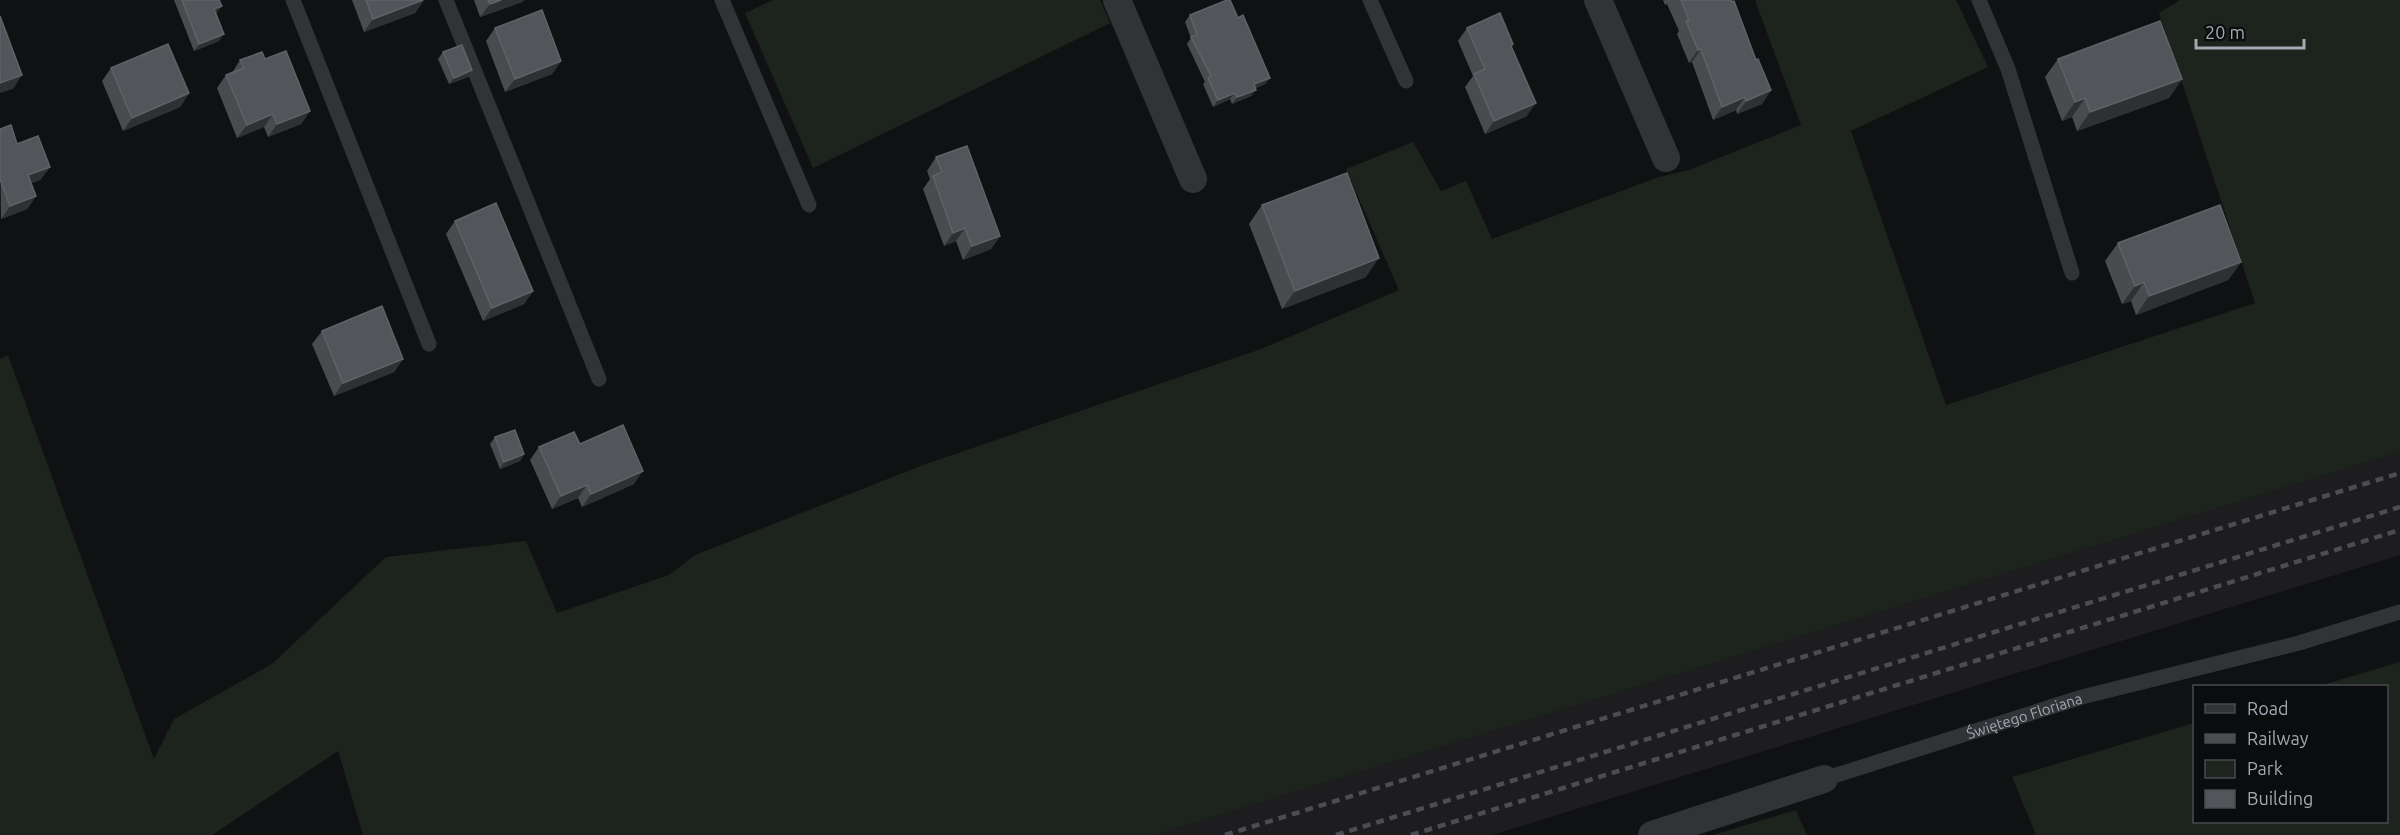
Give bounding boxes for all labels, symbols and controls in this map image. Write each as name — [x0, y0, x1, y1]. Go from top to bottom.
scale bar — [2196, 12, 2304, 50]
text: 20 m — [2205, 22, 2245, 42]
legend — [2193, 685, 2388, 823]
street label: Świętego Floriana — [1964, 689, 2084, 742]
text: Road — [2247, 698, 2289, 718]
text: Railway — [2247, 728, 2309, 748]
text: Park — [2247, 758, 2283, 778]
text: Building — [2247, 788, 2313, 808]

